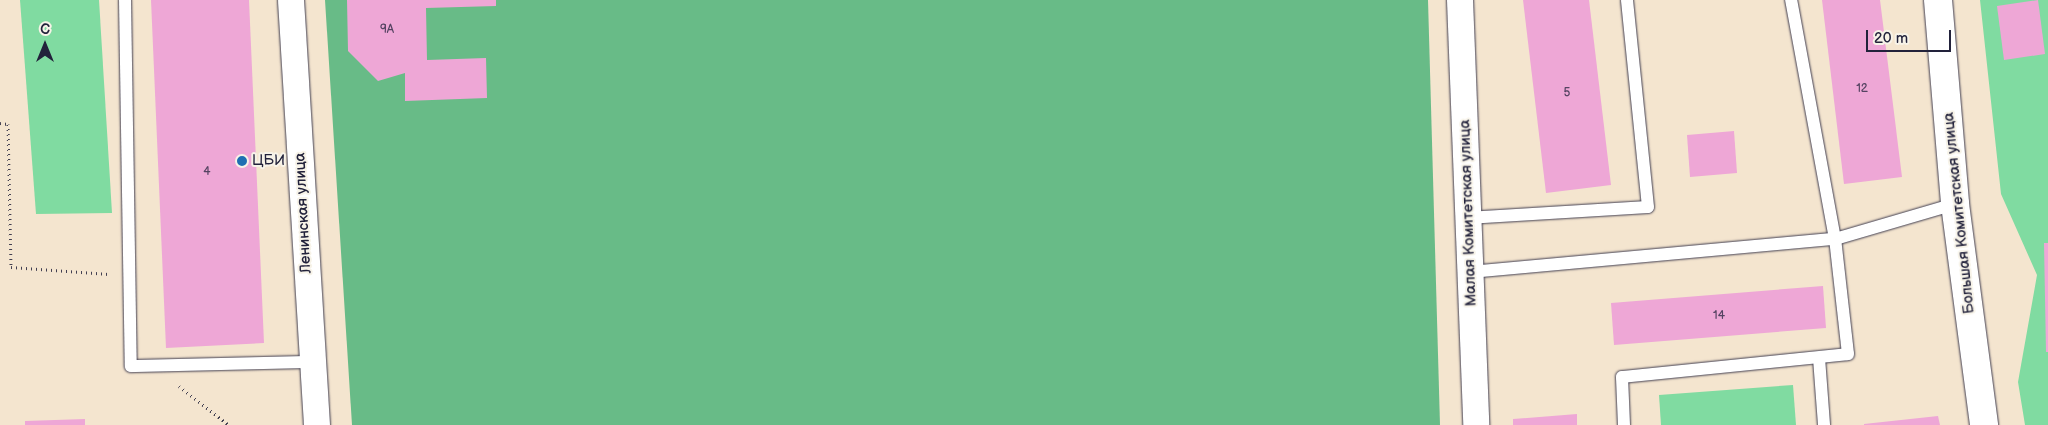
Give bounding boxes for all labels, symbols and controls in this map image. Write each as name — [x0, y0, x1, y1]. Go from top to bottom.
north arrow — [20, 20, 70, 70]
scale bar — [1868, 20, 1953, 52]
text: С — [40, 21, 50, 38]
house number: 9А — [380, 23, 394, 37]
text: 20 m — [1874, 29, 1908, 48]
house number: 12 — [1856, 82, 1868, 96]
house number: 5 — [1564, 86, 1570, 100]
street label: Большая Комитетская улица — [1939, 111, 1979, 315]
street label: Малая Комитетская улица — [1456, 119, 1480, 307]
place label: ЦБИ — [252, 152, 285, 170]
street label: Ленинская улица — [291, 152, 315, 274]
marker: ЦБИ — [236, 155, 248, 167]
house number: 4 — [203, 165, 211, 179]
house number: 14 — [1713, 309, 1725, 323]

